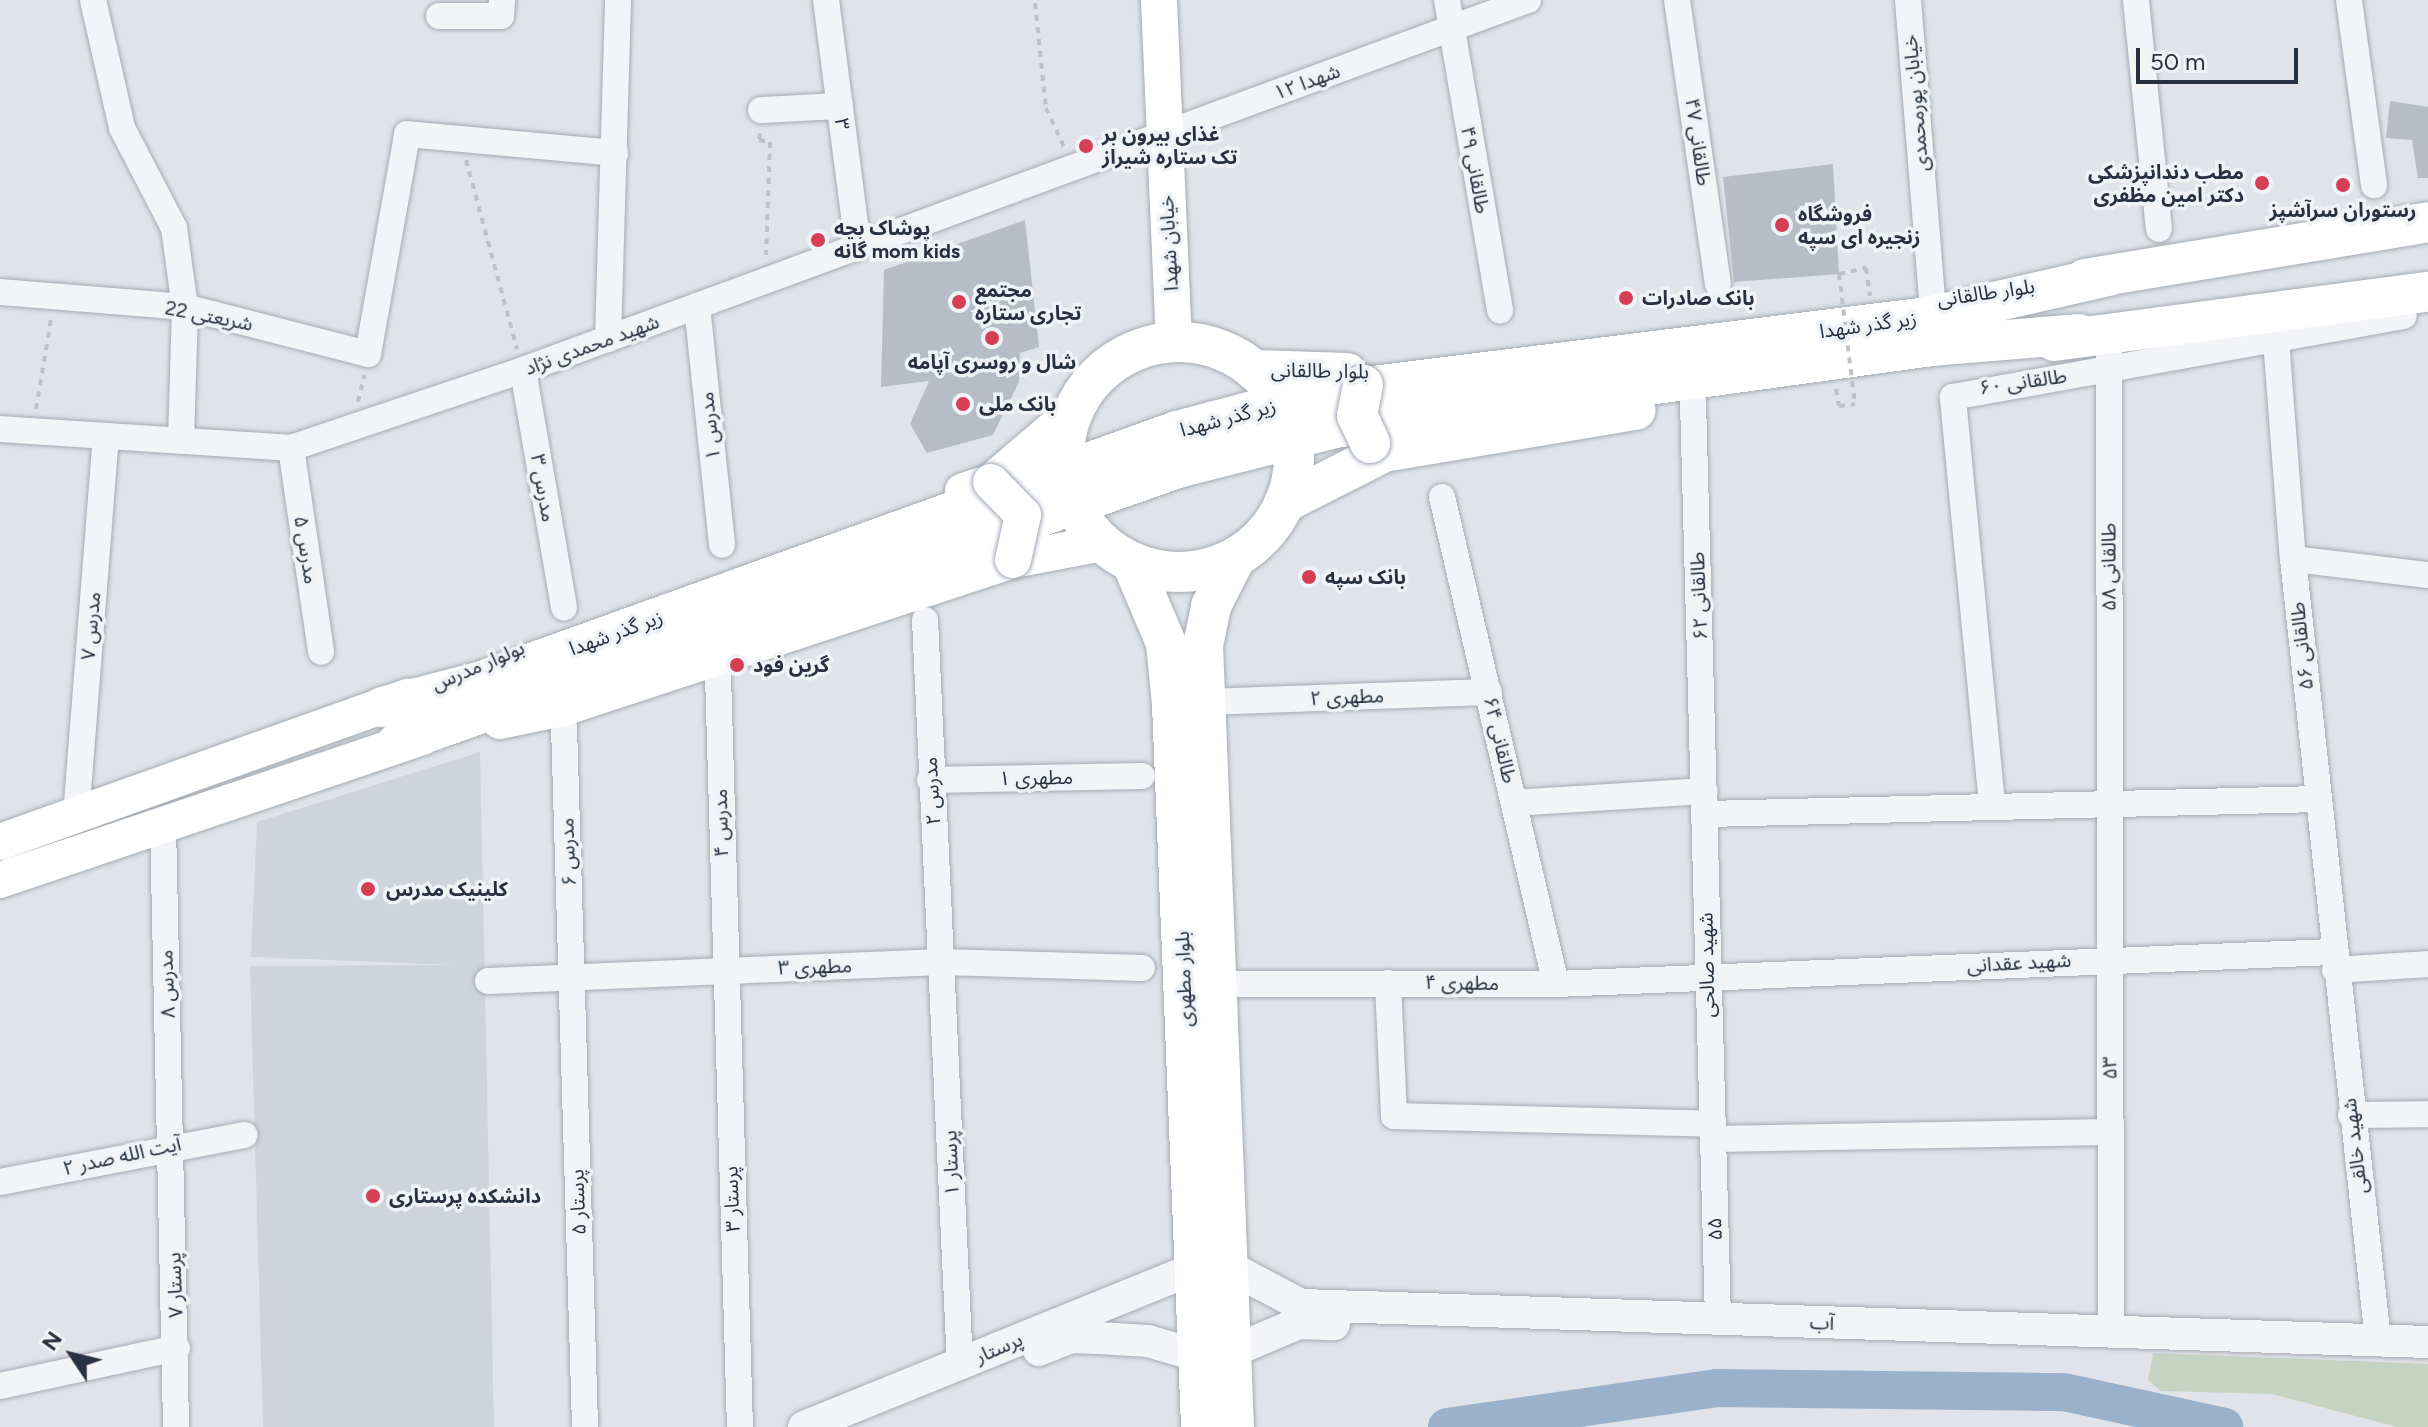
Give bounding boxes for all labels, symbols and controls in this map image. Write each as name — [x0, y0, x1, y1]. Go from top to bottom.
scale bar — [2140, 32, 2302, 82]
street label: خیابان پورمحمدی — [1898, 33, 1934, 173]
text: 50 m — [2150, 47, 2206, 76]
street label: ۱۲ شهدا — [1270, 59, 1344, 105]
street label: طالقانی ۴۷ — [1680, 97, 1716, 187]
street label: ۳ — [829, 117, 855, 131]
place label: غذای بیرون بر تک ستاره شیراز — [1102, 122, 1237, 169]
street label: طالقانی ۴۹ — [1456, 124, 1494, 216]
marker: غذای بیرون بر تک ستاره شیراز — [1077, 137, 1095, 155]
place label: مطب دندانپزشکی دکتر امین مظفری — [2088, 160, 2244, 207]
marker: مطب دندانپزشکی دکتر امین مظفری — [2251, 172, 2273, 194]
marker: رستوران سرآشپز — [2334, 176, 2352, 194]
street label: خیابان شهدا — [1155, 194, 1183, 292]
place label: رستوران سرآشپز — [2269, 198, 2417, 222]
place label: فروشگاه زنجیره ای سپه — [1798, 202, 1920, 249]
place label: پوشاک بچه گانه mom kids — [834, 216, 960, 263]
marker: فروشگاه زنجیره ای سپه — [1773, 216, 1791, 234]
marker: پوشاک بچه گانه mom kids — [809, 231, 827, 249]
street label: بلوار طالقانی — [1936, 274, 2036, 312]
place label: مجتمع تجاری ستاره — [975, 278, 1081, 325]
place label: بانک صادرات — [1642, 286, 1755, 310]
marker: بانک صادرات — [1617, 289, 1635, 307]
marker: مجتمع تجاری ستاره — [950, 293, 968, 311]
street label: شریعتی 22 — [163, 296, 255, 336]
street label: زیر گذر شهدا — [1818, 306, 1918, 344]
street label: شهید محمدی نژاد — [521, 310, 663, 380]
marker: شال و روسری آپامه — [983, 329, 1001, 347]
place label: شال و روسری آپامه — [908, 350, 1076, 374]
street label: بلوار طالقانی — [1271, 358, 1369, 384]
street label: طالقانی ۶۰ — [1978, 364, 2068, 400]
street label: مدرس ۱ — [694, 391, 726, 461]
place label: بانک ملی — [979, 392, 1056, 416]
street label: زیر گذر شهدا — [1178, 394, 1278, 442]
marker: بانک ملی — [954, 395, 972, 413]
street label: مدرس ۳ — [525, 452, 561, 524]
street label: مدرس ۵ — [289, 514, 323, 586]
street label: طالقانی ۵۸ — [2097, 523, 2121, 611]
street label: طالقانی ۶۲ — [1685, 552, 1713, 640]
place label: بانک سپه — [1325, 565, 1406, 589]
marker: بانک سپه — [1300, 568, 1318, 586]
street label: مدرس ۷ — [76, 591, 106, 661]
street label: طالقانی ۵۶ — [2285, 601, 2319, 691]
street label: زیر گذر شهدا — [566, 605, 666, 661]
street label: بولوار مدرس — [428, 636, 528, 696]
place label: گرین فود — [753, 653, 829, 677]
marker: گرین فود — [728, 656, 746, 674]
street label: مطهری ۲ — [1309, 684, 1385, 710]
street label: طالقانی ۶۴ — [1478, 694, 1522, 786]
street label: مدرس ۲ — [918, 756, 946, 826]
street label: مطهری ۱ — [999, 765, 1073, 791]
street label: مدرس ۴ — [708, 789, 734, 857]
street label: مدرس ۶ — [555, 817, 581, 887]
place label: کلینیک مدرس — [386, 877, 508, 901]
marker: کلینیک مدرس — [357, 878, 379, 900]
street label: شهید صالحی — [1694, 912, 1720, 1018]
street label: بلوار مطهری — [1170, 931, 1198, 1027]
street label: شهید عقدانی — [1966, 948, 2072, 978]
street label: مدرس ۸ — [154, 949, 180, 1019]
street label: مطهری ۳ — [777, 954, 853, 980]
street label: مطهری ۴ — [1425, 970, 1499, 996]
street label: ۵۳ — [2098, 1057, 2122, 1079]
street label: شهید خالقی — [2337, 1097, 2373, 1195]
street label: پرستار ۱ — [938, 1130, 964, 1196]
street label: آیت الله صدر ۲ — [61, 1132, 183, 1180]
street label: پرستار ۳ — [719, 1166, 745, 1232]
street label: پرستار ۵ — [565, 1169, 591, 1235]
place label: دانشکده پرستاری — [389, 1184, 541, 1208]
marker: دانشکده پرستاری — [364, 1187, 382, 1205]
street label: ۵۵ — [1703, 1217, 1727, 1241]
street label: پرستار ۷ — [162, 1252, 188, 1318]
street label: آب — [1809, 1311, 1835, 1335]
north arrow — [32, 1315, 112, 1395]
text: N — [36, 1326, 68, 1356]
street label: پرستار — [971, 1327, 1027, 1369]

